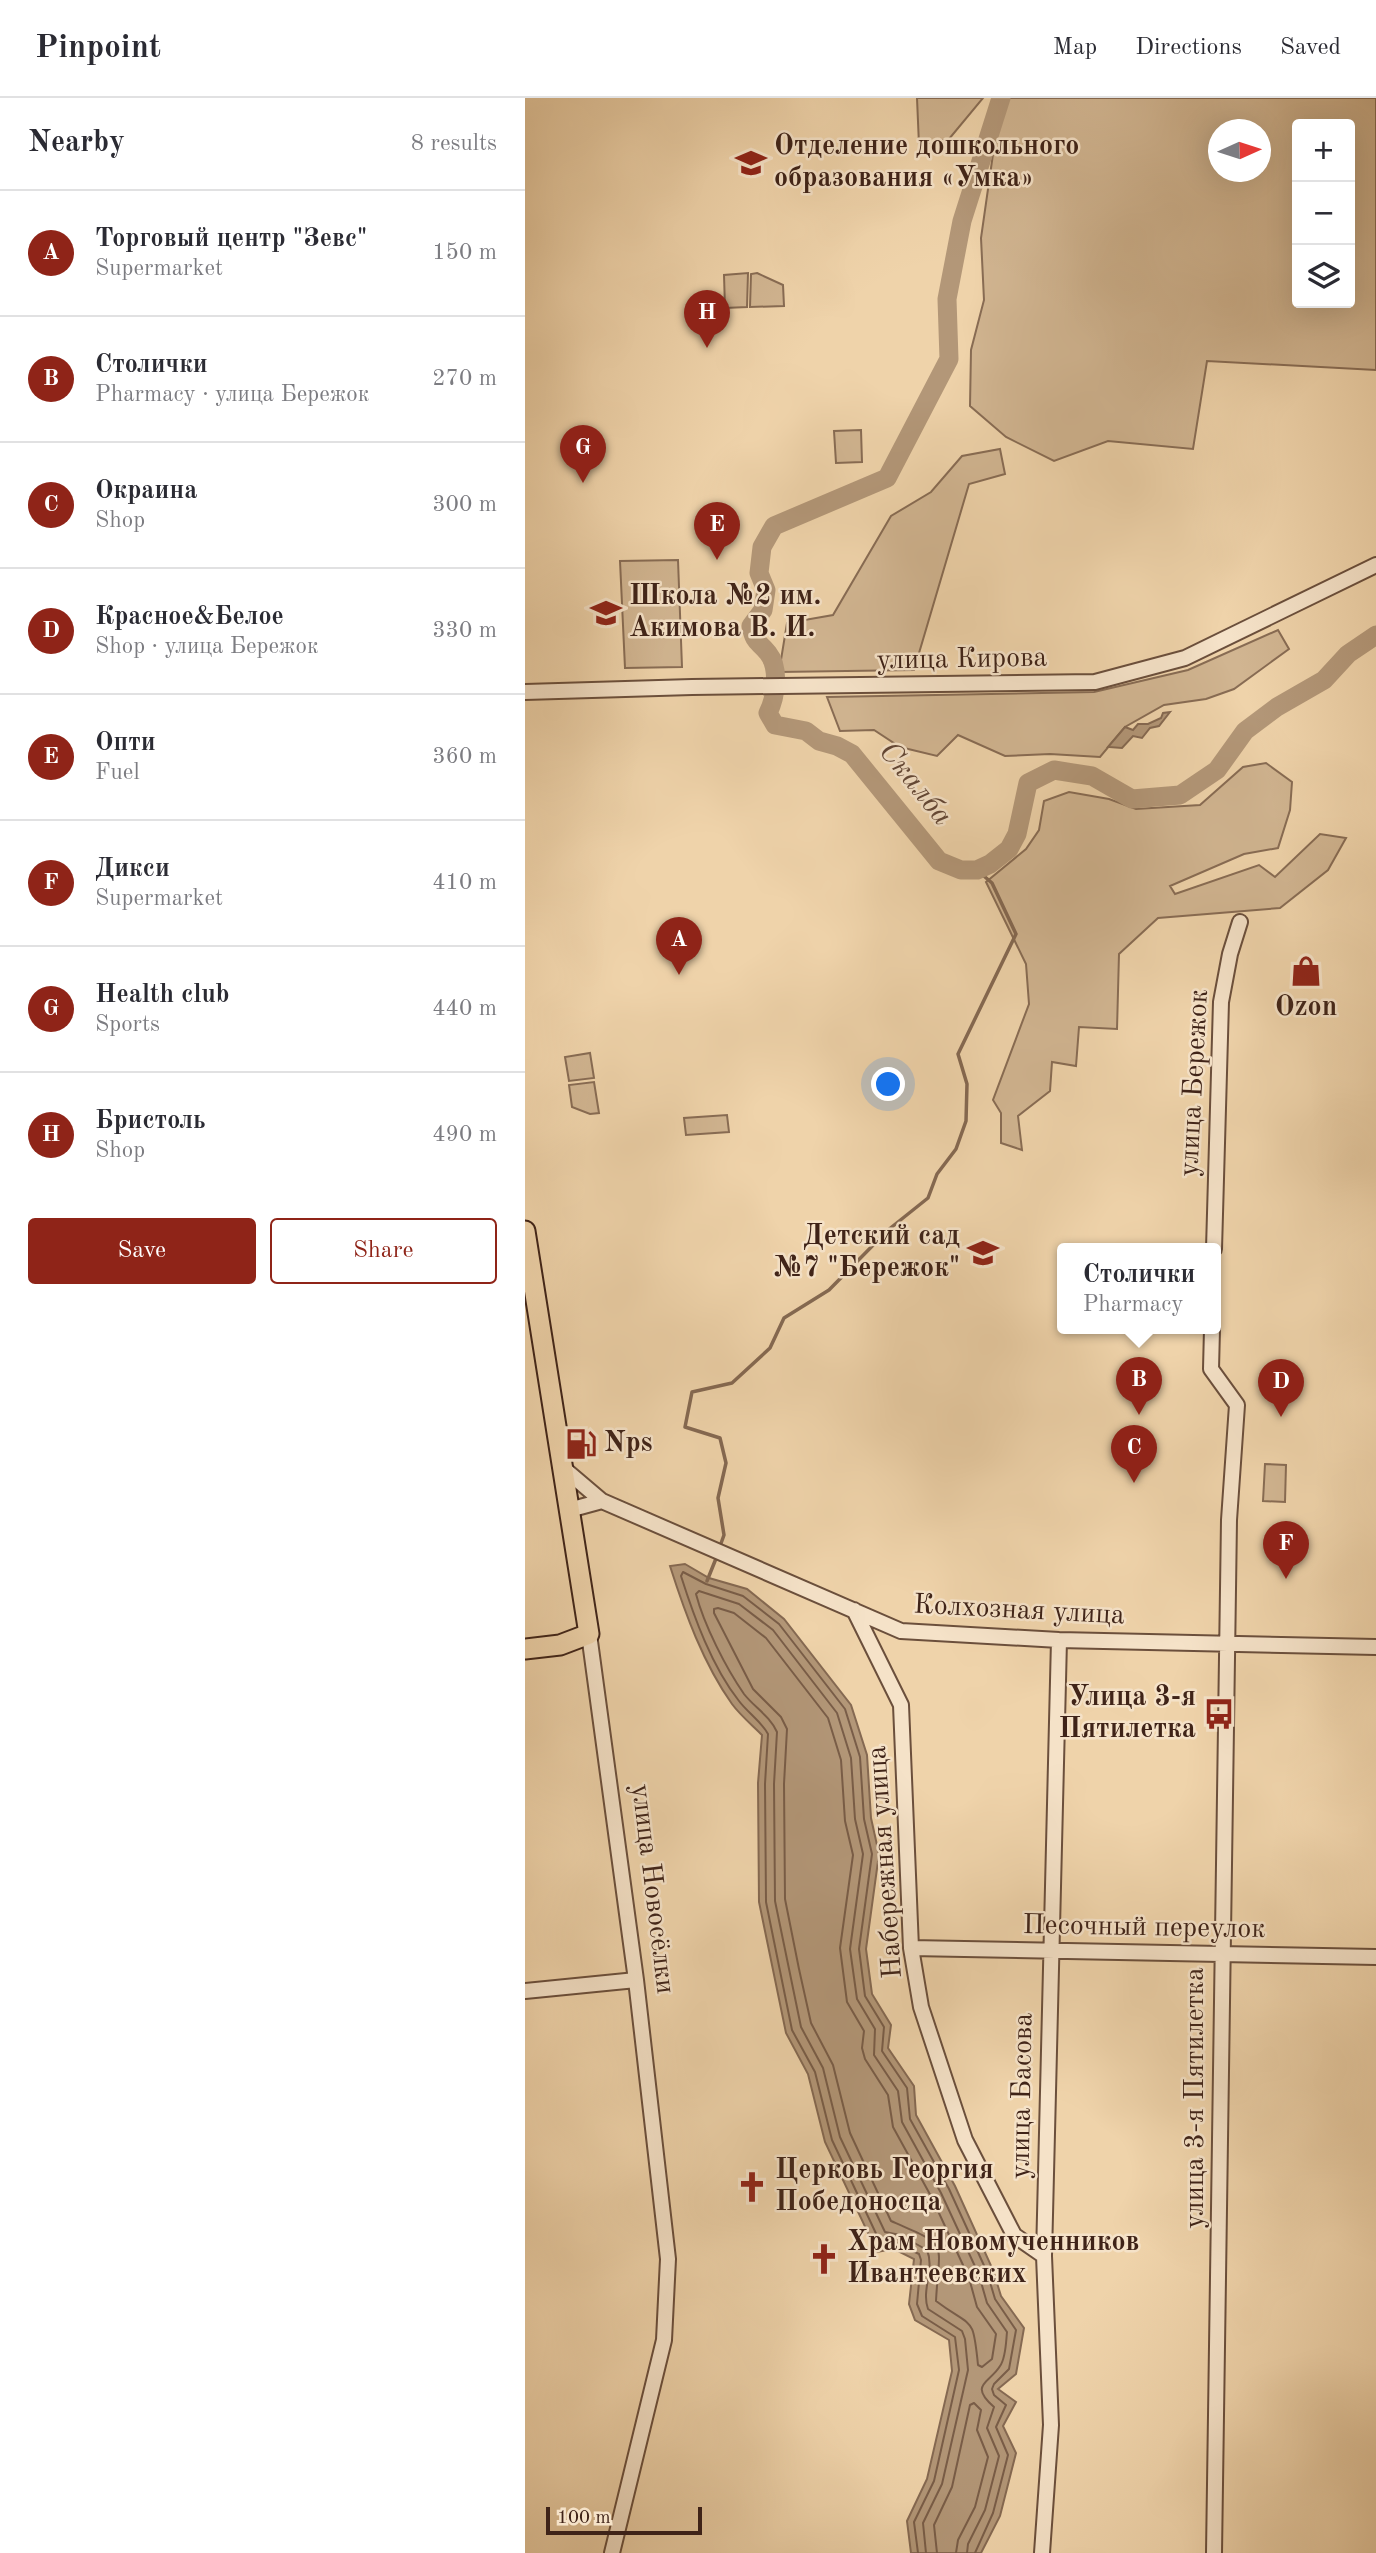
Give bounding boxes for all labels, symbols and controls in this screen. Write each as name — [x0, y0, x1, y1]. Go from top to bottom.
text: Pinpoint — [35, 32, 161, 65]
text: Map — [1053, 36, 1097, 60]
text: Directions — [1135, 36, 1242, 60]
text: Saved — [1280, 36, 1341, 60]
north arrow — [1208, 119, 1271, 182]
map controls — [1292, 119, 1355, 308]
button: + — [1292, 119, 1355, 182]
text: Nearby — [28, 128, 125, 158]
text: 8 results — [411, 132, 497, 155]
place label: Отделение дошкольного образования «Умка» — [774, 132, 1079, 193]
school or university icon: Отделение дошкольного образования «Умка» — [734, 146, 768, 180]
button: − — [1292, 182, 1355, 245]
text: Торговый центр "Зевс" — [95, 226, 367, 252]
text: A — [42, 241, 60, 264]
text: 150 m — [432, 241, 497, 264]
button: layers — [1292, 245, 1355, 308]
text: Supermarket — [95, 257, 223, 280]
pin: H — [684, 290, 730, 348]
text: Столички — [95, 352, 208, 378]
text: B — [43, 367, 59, 390]
text: 270 m — [432, 367, 497, 390]
text: Pharmacy · улица Бережок — [95, 383, 369, 406]
pin: G — [560, 425, 606, 483]
text: Окраина — [95, 478, 197, 504]
text: C — [43, 493, 59, 516]
text: 300 m — [432, 493, 497, 516]
pin: E — [694, 502, 740, 560]
text: Shop — [95, 509, 145, 532]
place label: Школа №2 им. Акимова В. И. — [629, 582, 821, 643]
school or university icon: Школа №2 им. Акимова В. И. — [589, 596, 623, 630]
text: Красное&Белое — [95, 604, 284, 630]
text: D — [42, 619, 60, 642]
text: 330 m — [432, 619, 497, 642]
text: Shop · улица Бережок — [95, 635, 319, 658]
street label: улица Кирова — [876, 645, 1048, 675]
text: Опти — [95, 730, 156, 756]
water label: Скалба — [872, 736, 958, 832]
text: E — [43, 745, 59, 768]
text: 360 m — [432, 745, 497, 768]
text: Fuel — [95, 761, 140, 784]
text: Дикси — [95, 856, 170, 882]
text: F — [43, 871, 59, 894]
text: 410 m — [432, 871, 497, 894]
text: Supermarket — [95, 887, 223, 910]
pin: A — [656, 917, 702, 975]
shop icon: Ozon — [1289, 954, 1323, 988]
text: Health club — [95, 982, 229, 1008]
street label: улица Бережок — [1176, 989, 1214, 1177]
place label: Ozon — [1275, 994, 1337, 1022]
text: G — [43, 997, 59, 1020]
text: 440 m — [432, 997, 497, 1020]
text: Sports — [95, 1013, 160, 1036]
your location — [871, 1067, 905, 1101]
text: Бристоль — [95, 1108, 206, 1134]
text: H — [42, 1123, 60, 1146]
text: 490 m — [432, 1123, 497, 1146]
text: Shop — [95, 1139, 145, 1162]
button: Save — [28, 1218, 256, 1284]
button: Share — [270, 1218, 497, 1284]
place label: Детский сад №7 "Бережок" — [773, 1223, 960, 1283]
school or university icon: Детский сад №7 "Бережок" — [966, 1236, 1000, 1270]
popup — [1057, 1243, 1221, 1334]
text: Столички — [1083, 1262, 1195, 1288]
text: Pharmacy — [1083, 1293, 1183, 1316]
pin: B — [1116, 1357, 1162, 1415]
pin: D — [1258, 1359, 1304, 1417]
pin: C — [1111, 1425, 1157, 1483]
fuel station icon: Nps — [564, 1427, 598, 1461]
place label: Nps — [604, 1430, 653, 1458]
pin: F — [1263, 1521, 1309, 1579]
street label: Колхозная улица — [913, 1591, 1126, 1631]
place label: Улица 3-я Пятилетка — [1058, 1684, 1196, 1744]
bus stop icon: Улица 3-я Пятилетка — [1202, 1697, 1236, 1731]
street label: Набережная улица — [864, 1744, 908, 1979]
street label: улица Новосёлки — [625, 1783, 679, 1995]
street label: Песочный переулок — [1022, 1912, 1266, 1944]
street label: улица 3-я Пятилетка — [1182, 1967, 1210, 2229]
street label: улица Басова — [1008, 2012, 1038, 2179]
place label: Церковь Георгия Победоносца — [775, 2157, 994, 2217]
church icon: Церковь Георгия Победоносца — [735, 2170, 769, 2204]
place label: Храм Новомученников Ивантеевских — [847, 2229, 1140, 2289]
church icon: Храм Новомученников Ивантеевских — [807, 2242, 841, 2276]
scale bar — [546, 2504, 702, 2536]
text: 100 m — [557, 2509, 610, 2528]

